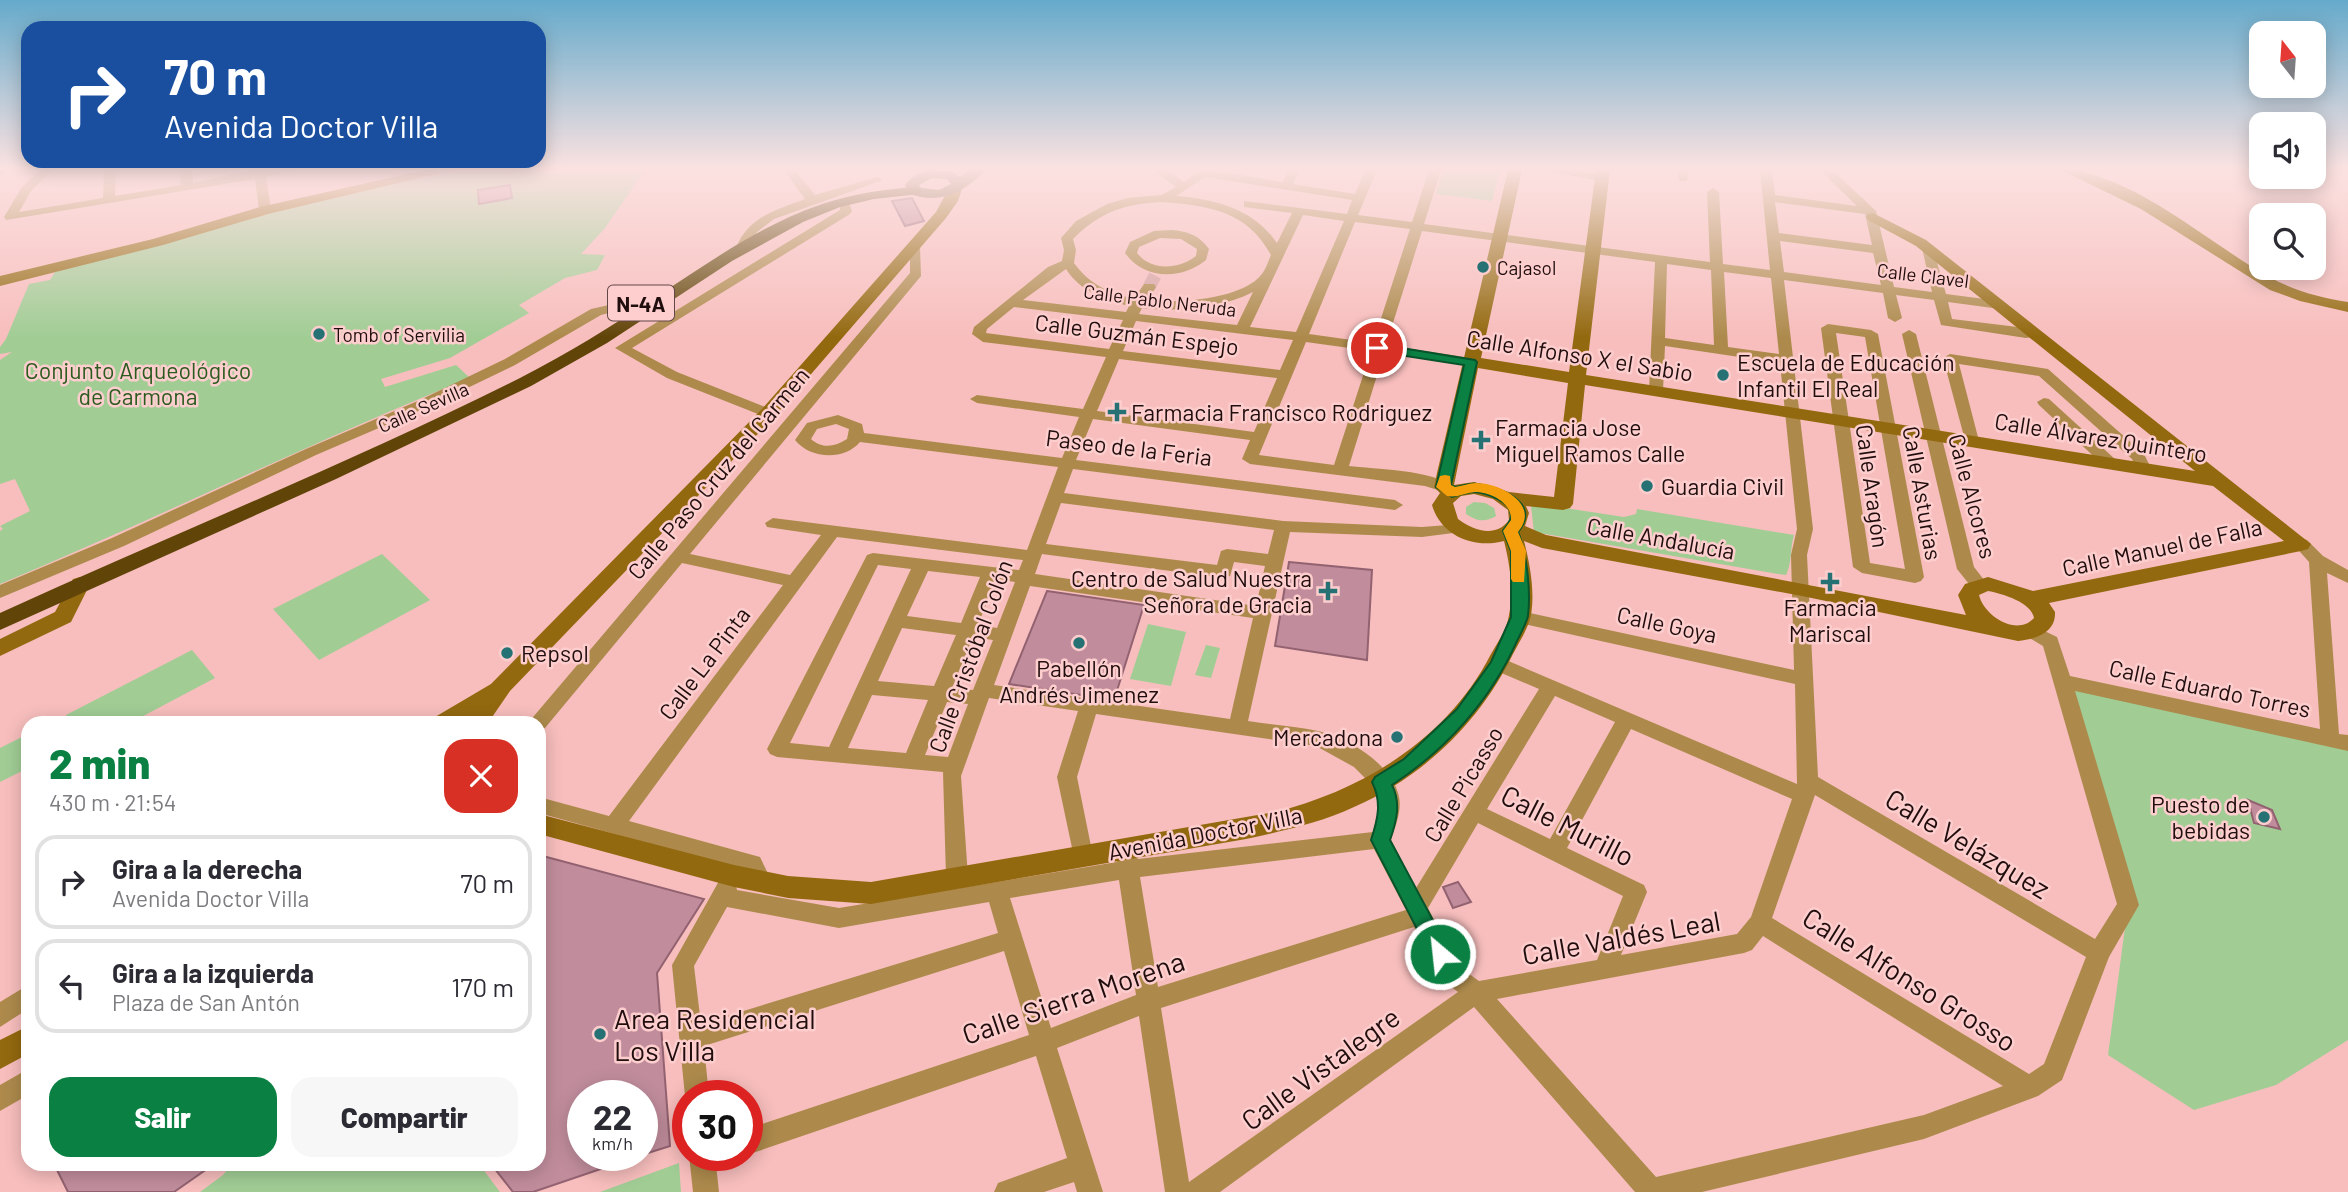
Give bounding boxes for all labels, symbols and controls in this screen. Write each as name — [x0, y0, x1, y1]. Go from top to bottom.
north arrow — [2249, 21, 2326, 98]
map controls — [2249, 21, 2326, 280]
text: 70 m — [164, 46, 267, 105]
icon: right — [49, 49, 140, 140]
text: Avenida Doctor Villa — [164, 106, 438, 144]
button: sound — [2249, 112, 2326, 189]
button: search — [2249, 203, 2326, 280]
place label: Cajasol — [1497, 256, 1556, 279]
street label: Calle Clavel — [1876, 258, 1970, 292]
marker: Cajasol — [1475, 259, 1491, 275]
street label: Calle Pablo Neruda — [1082, 279, 1238, 321]
road number: N-4A — [608, 286, 674, 320]
street label: Calle Guzmán Espejo — [1033, 308, 1241, 360]
pin — [1347, 318, 1407, 378]
place label: Tomb of Servilia — [333, 323, 465, 346]
street label: Calle Alfonso X el Sabio — [1465, 323, 1695, 387]
marker: Tomb of Servilia — [311, 326, 327, 342]
icon: arrive — [1358, 329, 1396, 367]
place label: Escuela de Educación Infantil El Real — [1737, 348, 1955, 402]
park label: Conjunto Arqueológico de Carmona — [25, 356, 251, 410]
street label: Calle Paso Cruz del Carmen — [621, 361, 815, 585]
marker: Escuela de Educación Infantil El Real — [1715, 367, 1731, 383]
street label: Calle Sevilla — [374, 377, 472, 437]
place label: Farmacia Francisco Rodriguez — [1131, 398, 1432, 426]
marker: Farmacia Francisco Rodriguez — [1109, 404, 1125, 420]
street label: Calle Álvarez Quintero — [1993, 406, 2209, 468]
place label: Farmacia Jose Miguel Ramos Calle — [1495, 413, 1685, 467]
street label: Paseo de la Feria — [1044, 423, 1214, 471]
street label: Calle Aragón — [1851, 423, 1895, 549]
street label: Calle Asturias — [1897, 424, 1949, 562]
street label: Calle Alcores — [1943, 431, 2003, 561]
marker: Farmacia Jose Miguel Ramos Calle — [1473, 432, 1489, 448]
place label: Guardia Civil — [1661, 472, 1784, 500]
marker: Guardia Civil — [1639, 478, 1655, 494]
street label: Calle Andalucía — [1585, 511, 1737, 565]
street label: Calle Manuel de Falla — [2059, 512, 2265, 582]
street label: Calle Cristóbal Colón — [922, 556, 1018, 756]
place label: Centro de Salud Nuestra Señora de Gracia — [1071, 564, 1312, 618]
marker: Farmacia Mariscal — [1822, 574, 1838, 590]
marker: Centro de Salud Nuestra Señora de Gracia — [1318, 581, 1338, 601]
place label: Farmacia Mariscal — [1784, 593, 1876, 647]
street label: Calle Goya — [1615, 600, 1719, 648]
street label: Calle La Pinta — [652, 601, 756, 725]
marker: Pabellón Andrés Jimenez — [1071, 635, 1087, 651]
place label: Repsol — [521, 639, 589, 667]
marker: Repsol — [499, 645, 515, 661]
street label: Calle Eduardo Torres — [2107, 653, 2313, 723]
place label: Pabellón Andrés Jimenez — [999, 654, 1159, 708]
street label: Calle Picasso — [1417, 721, 1509, 847]
place label: Mercadona — [1273, 723, 1383, 751]
marker: Mercadona — [1389, 729, 1405, 745]
text: 2 min — [49, 737, 150, 787]
button: close — [444, 739, 518, 813]
street label: Calle Murillo — [1496, 777, 1640, 873]
street label: Calle Velázquez — [1880, 781, 2056, 905]
text: 430 m · 21:54 — [49, 788, 177, 816]
place label: Puesto de bebidas — [2151, 790, 2250, 844]
street label: Avenida Doctor Villa — [1106, 800, 1304, 866]
marker: Puesto de bebidas — [2256, 809, 2272, 825]
text: Gira a la derecha — [112, 853, 302, 884]
icon: right — [53, 863, 91, 901]
text: 70 m — [460, 867, 514, 898]
text: Avenida Doctor Villa — [112, 884, 309, 912]
street label: Calle Alfonso Grosso — [1797, 900, 2023, 1058]
street label: Calle Valdés Leal — [1519, 903, 1723, 971]
position arrow — [1403, 917, 1477, 991]
street label: Calle Sierra Morena — [957, 943, 1189, 1051]
text: Gira a la izquierda — [112, 957, 314, 988]
icon: left — [53, 967, 91, 1005]
text: 170 m — [451, 971, 514, 1002]
text: Plaza de San Antón — [112, 988, 300, 1016]
street label: Calle Vistalegre — [1234, 999, 1406, 1137]
place label: Area Residencial Los Villa — [614, 1001, 816, 1067]
marker: Area Residencial Los Villa — [592, 1026, 608, 1042]
button: Salir — [49, 1077, 277, 1157]
button: Compartir — [291, 1077, 518, 1157]
speed limit sign: 30 — [672, 1080, 763, 1171]
text: 22 — [593, 1095, 632, 1137]
text: km/h — [592, 1132, 633, 1154]

